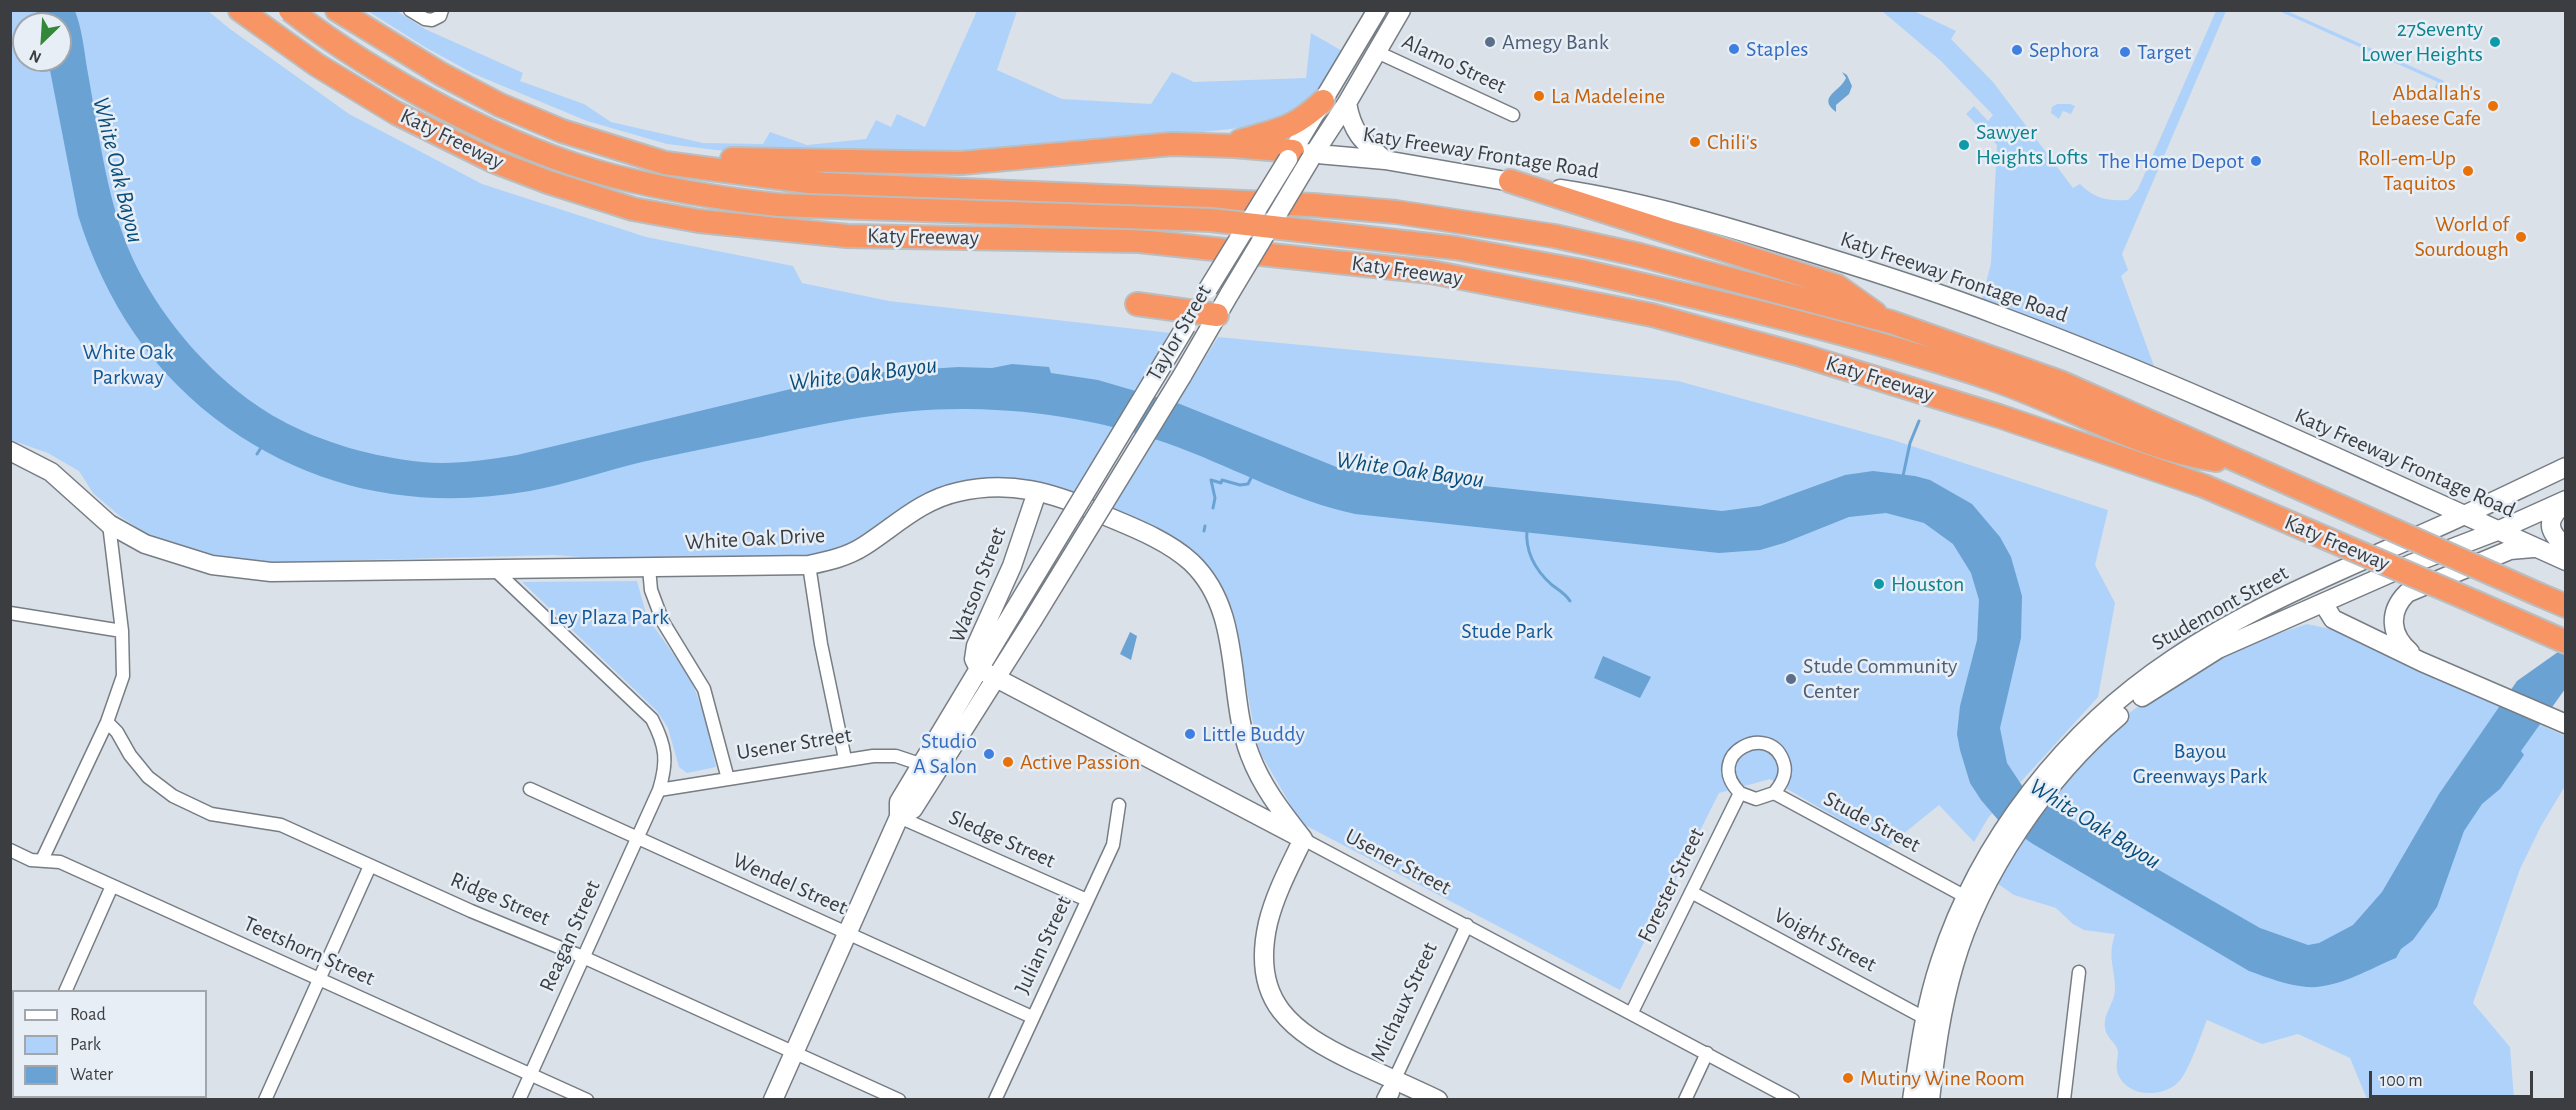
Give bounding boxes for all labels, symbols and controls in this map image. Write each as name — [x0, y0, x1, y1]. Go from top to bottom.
north arrow — [12, 12, 72, 72]
place label: 27Seventy Lower Heights — [2361, 16, 2483, 68]
street label: Alamo Street — [1398, 28, 1510, 100]
place label: Amegy Bank — [1502, 29, 1609, 55]
marker: Amegy Bank — [1483, 35, 1497, 49]
marker: 27Seventy Lower Heights — [2488, 35, 2502, 49]
place label: Staples — [1746, 36, 1808, 62]
place label: Sephora — [2029, 37, 2099, 63]
place label: Target — [2137, 39, 2191, 65]
marker: Staples — [1727, 42, 1741, 56]
marker: Sephora — [2010, 43, 2024, 57]
marker: Target — [2118, 45, 2132, 59]
text: N — [27, 47, 44, 66]
place label: Abdallah's Lebaese Cafe — [2371, 80, 2481, 132]
place label: La Madeleine — [1551, 83, 1665, 109]
marker: La Madeleine — [1532, 89, 1546, 103]
water label: White Oak Bayou — [86, 94, 150, 246]
marker: Abdallah's Lebaese Cafe — [2486, 99, 2500, 113]
street label: Katy Freeway — [396, 103, 508, 175]
place label: Sawyer Heights Lofts — [1976, 119, 2088, 170]
street label: Katy Freeway Frontage Road — [1361, 121, 1601, 185]
place label: Chili's — [1707, 129, 1758, 155]
marker: Chili's — [1688, 135, 1702, 149]
marker: Sawyer Heights Lofts — [1957, 138, 1971, 152]
place label: Roll-em-Up Taquitos — [2358, 145, 2456, 196]
place label: The Home Depot — [2098, 148, 2244, 174]
marker: The Home Depot — [2249, 154, 2263, 168]
marker: Roll-em-Up Taquitos — [2461, 164, 2475, 178]
place label: World of Sourdough — [2415, 211, 2509, 262]
street label: Katy Freeway — [867, 223, 979, 251]
street label: Katy Freeway Frontage Road — [1837, 226, 2071, 328]
marker: World of Sourdough — [2514, 230, 2528, 244]
street label: Katy Freeway — [1350, 250, 1464, 292]
street label: Taylor Street — [1141, 280, 1217, 386]
park label: White Oak Parkway — [83, 339, 173, 390]
street label: Katy Freeway — [1823, 350, 1937, 408]
water label: White Oak Bayou — [787, 351, 939, 397]
street label: Katy Freeway Frontage Road — [2291, 402, 2519, 524]
water label: White Oak Bayou — [1334, 445, 1486, 495]
street label: Katy Freeway — [2280, 509, 2394, 577]
street label: White Oak Drive — [684, 522, 826, 556]
street label: Watson Street — [944, 524, 1012, 646]
street label: Studemont Street — [2147, 560, 2293, 656]
place label: Houston — [1891, 571, 1964, 597]
marker: Houston — [1872, 577, 1886, 591]
park label: Ley Plaza Park — [549, 604, 669, 630]
park label: Stude Park — [1461, 618, 1553, 644]
place label: Stude Community Center — [1803, 653, 1957, 704]
marker: Stude Community Center — [1784, 672, 1798, 686]
place label: Little Buddy — [1202, 721, 1305, 747]
street label: Usener Street — [735, 722, 853, 766]
marker: Little Buddy — [1183, 727, 1197, 741]
place label: Studio A Salon — [913, 728, 977, 780]
park label: Bayou Greenways Park — [2133, 738, 2267, 790]
marker: Studio A Salon — [982, 747, 996, 761]
place label: Active Passion — [1020, 749, 1140, 775]
marker: Active Passion — [1001, 755, 1015, 769]
water label: White Oak Bayou — [2024, 772, 2166, 876]
street label: Stude Street — [1819, 786, 1925, 858]
street label: Sledge Street — [945, 804, 1059, 874]
street label: Usener Street — [1341, 823, 1455, 901]
street label: Forester Street — [1632, 823, 1710, 947]
street label: Wendel Street — [729, 847, 851, 921]
street label: Ridge Street — [446, 866, 554, 932]
street label: Reagan Street — [534, 876, 606, 996]
street label: Julian Street — [1009, 892, 1077, 998]
street label: Voight Street — [1769, 902, 1881, 978]
street label: Teetshorn Street — [239, 910, 379, 992]
street label: Michaux Street — [1365, 938, 1443, 1066]
legend — [12, 990, 207, 1098]
text: Road — [70, 1006, 106, 1024]
text: Park — [70, 1036, 101, 1054]
scale bar — [2372, 1059, 2536, 1097]
place label: Mutiny Wine Room — [1860, 1065, 2025, 1091]
text: Water — [70, 1066, 113, 1084]
marker: Mutiny Wine Room — [1841, 1071, 1855, 1085]
text: 100 m — [2380, 1072, 2423, 1090]

